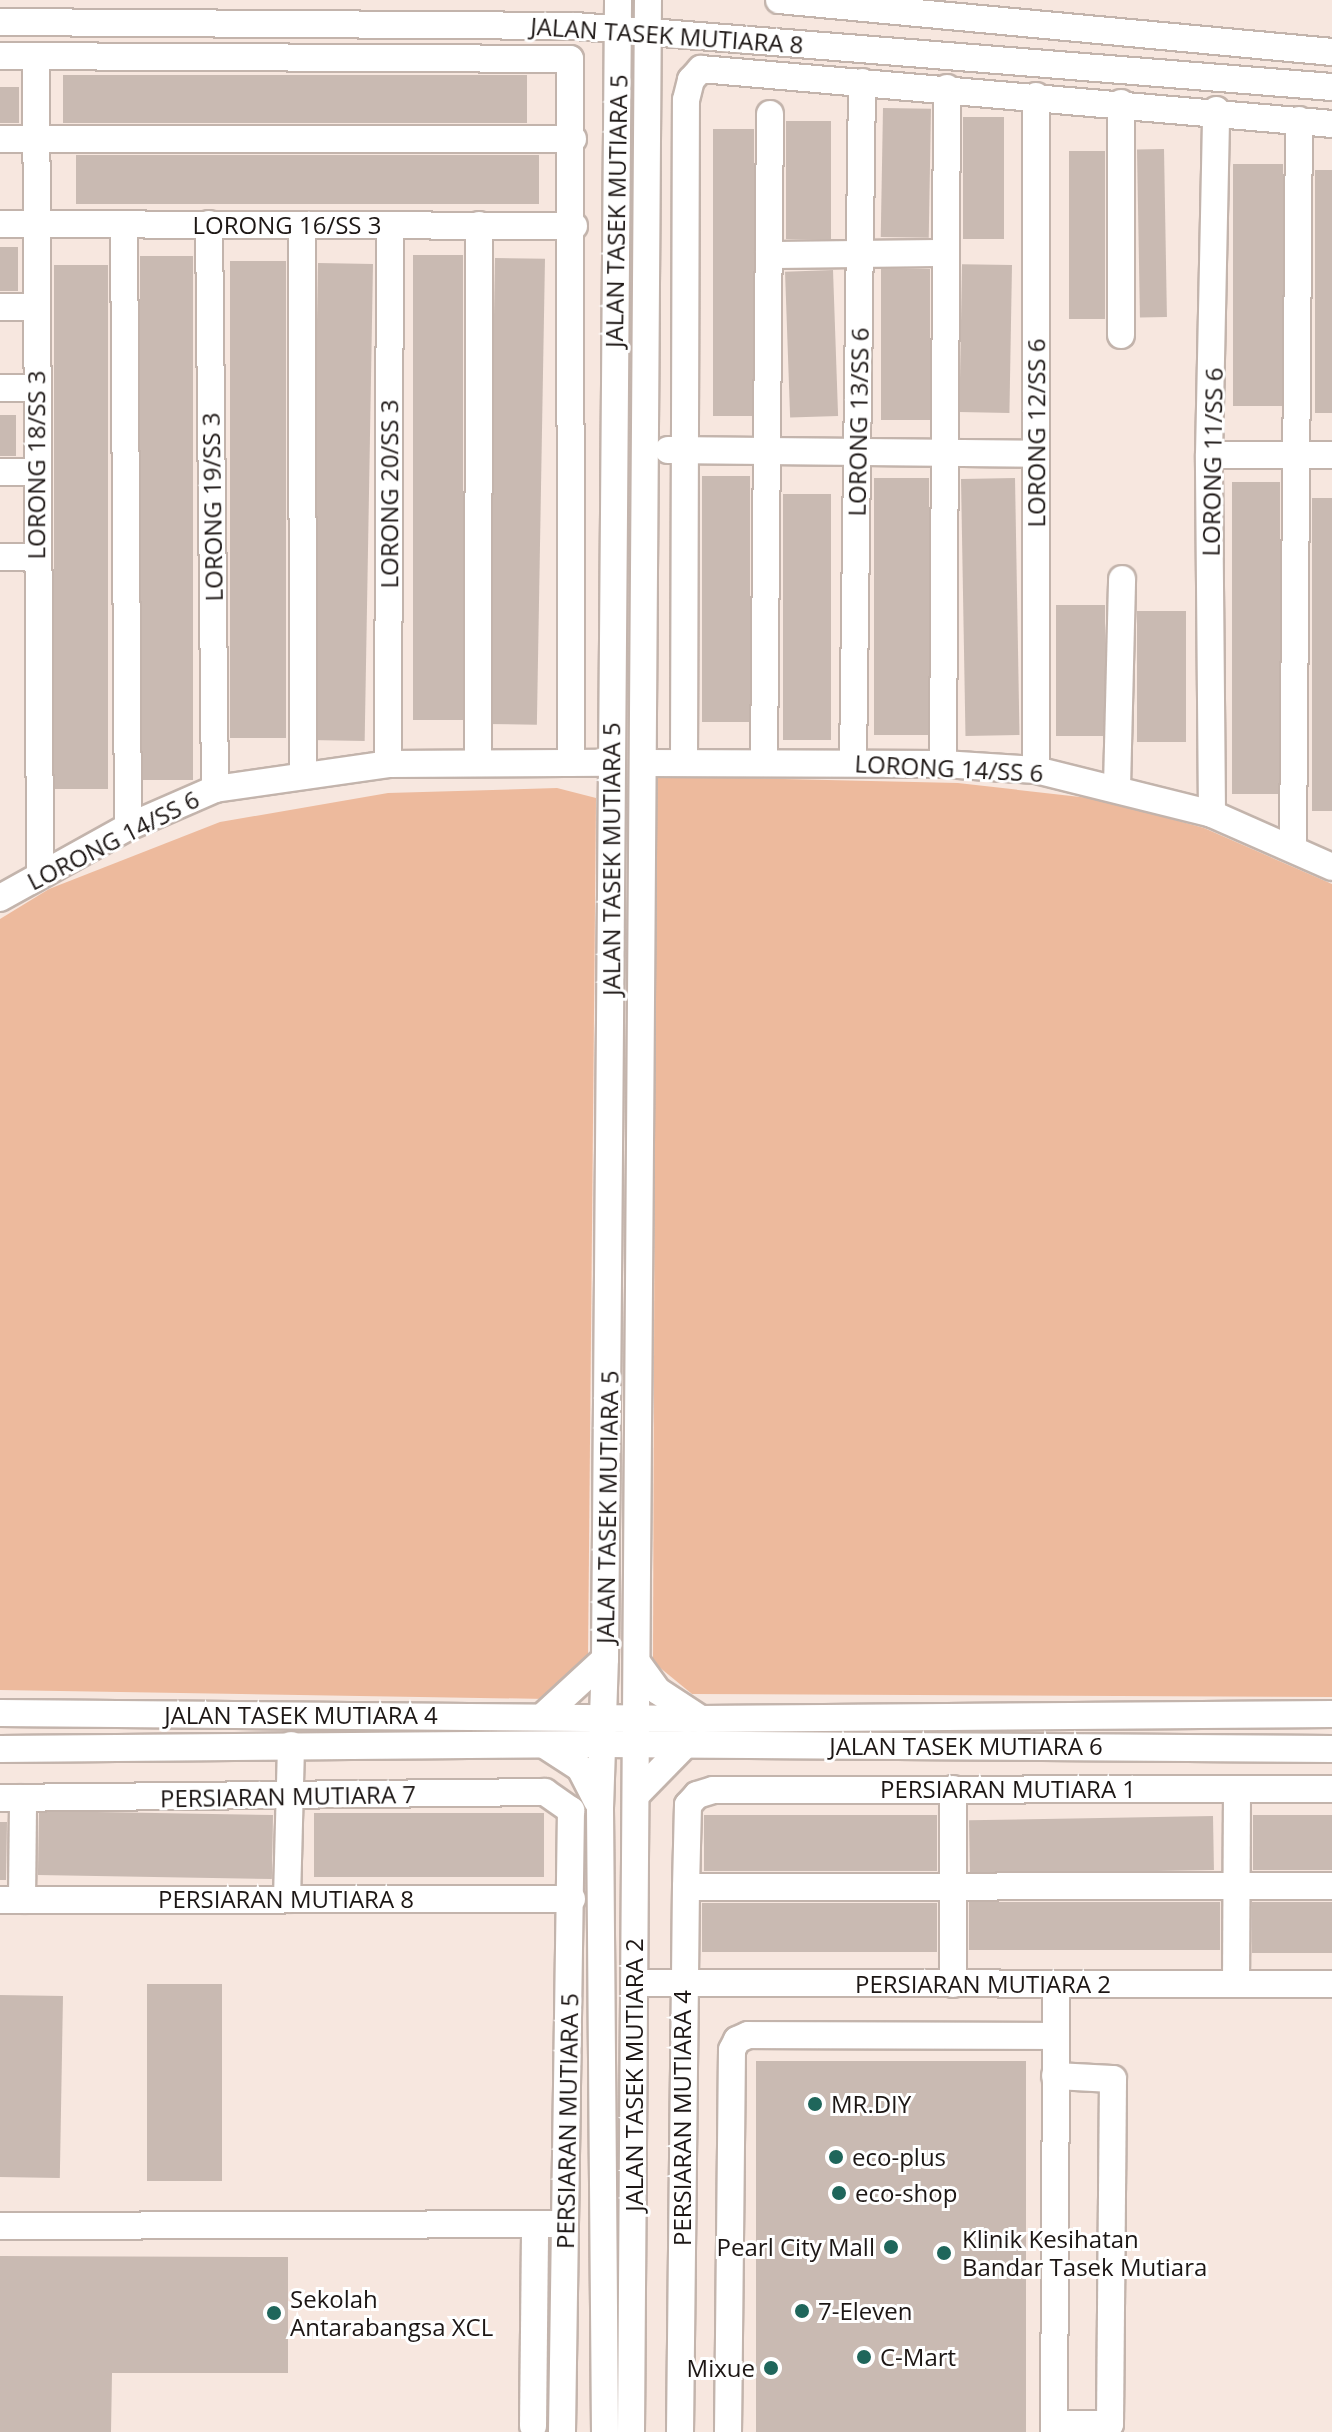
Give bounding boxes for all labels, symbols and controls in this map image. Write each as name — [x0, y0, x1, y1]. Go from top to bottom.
street label: JALAN TASEK MUTIARA 8 — [530, 11, 804, 59]
street label: JALAN TASEK MUTIARA 5 — [599, 74, 633, 348]
street label: LORONG 16/SS 3 — [193, 211, 381, 239]
street label: LORONG 13/SS 6 — [842, 327, 874, 517]
street label: LORONG 12/SS 6 — [1022, 339, 1050, 527]
street label: LORONG 11/SS 6 — [1196, 367, 1228, 557]
street label: LORONG 18/SS 3 — [22, 371, 50, 559]
street label: LORONG 20/SS 3 — [375, 400, 403, 588]
street label: LORONG 19/SS 3 — [196, 412, 228, 602]
street label: JALAN TASEK MUTIARA 5 — [597, 722, 625, 996]
street label: LORONG 14/SS 6 — [854, 749, 1044, 787]
street label: LORONG 14/SS 6 — [22, 784, 204, 896]
street label: JALAN TASEK MUTIARA 5 — [590, 1370, 624, 1644]
street label: JALAN TASEK MUTIARA 4 — [164, 1701, 438, 1729]
street label: JALAN TASEK MUTIARA 6 — [829, 1732, 1103, 1760]
street label: PERSIARAN MUTIARA 1 — [880, 1775, 1136, 1803]
street label: PERSIARAN MUTIARA 7 — [160, 1779, 416, 1813]
street label: PERSIARAN MUTIARA 8 — [158, 1885, 414, 1913]
street label: JALAN TASEK MUTIARA 2 — [620, 1938, 648, 2212]
street label: PERSIARAN MUTIARA 2 — [855, 1970, 1111, 1998]
street label: PERSIARAN MUTIARA 4 — [668, 1990, 696, 2246]
street label: PERSIARAN MUTIARA 5 — [550, 1993, 584, 2249]
place label: MR.DIY — [831, 2090, 911, 2118]
marker: MR.DIY — [806, 2095, 824, 2113]
place label: eco-plus — [852, 2143, 946, 2171]
marker: eco-plus — [827, 2148, 845, 2166]
place label: eco-shop — [855, 2179, 957, 2207]
marker: eco-shop — [830, 2184, 848, 2202]
place label: Klinik Kesihatan Bandar Tasek Mutiara — [962, 2225, 1207, 2281]
place label: Pearl City Mall — [717, 2233, 875, 2261]
marker: Pearl City Mall — [882, 2238, 900, 2256]
marker: Klinik Kesihatan Bandar Tasek Mutiara — [933, 2242, 955, 2264]
place label: Sekolah Antarabangsa XCL — [290, 2285, 493, 2341]
place label: 7-Eleven — [818, 2297, 912, 2325]
marker: 7-Eleven — [793, 2302, 811, 2320]
marker: Sekolah Antarabangsa XCL — [265, 2304, 283, 2322]
place label: C-Mart — [880, 2343, 956, 2371]
marker: C-Mart — [855, 2348, 873, 2366]
place label: Mixue — [687, 2354, 755, 2382]
marker: Mixue — [762, 2359, 780, 2377]

